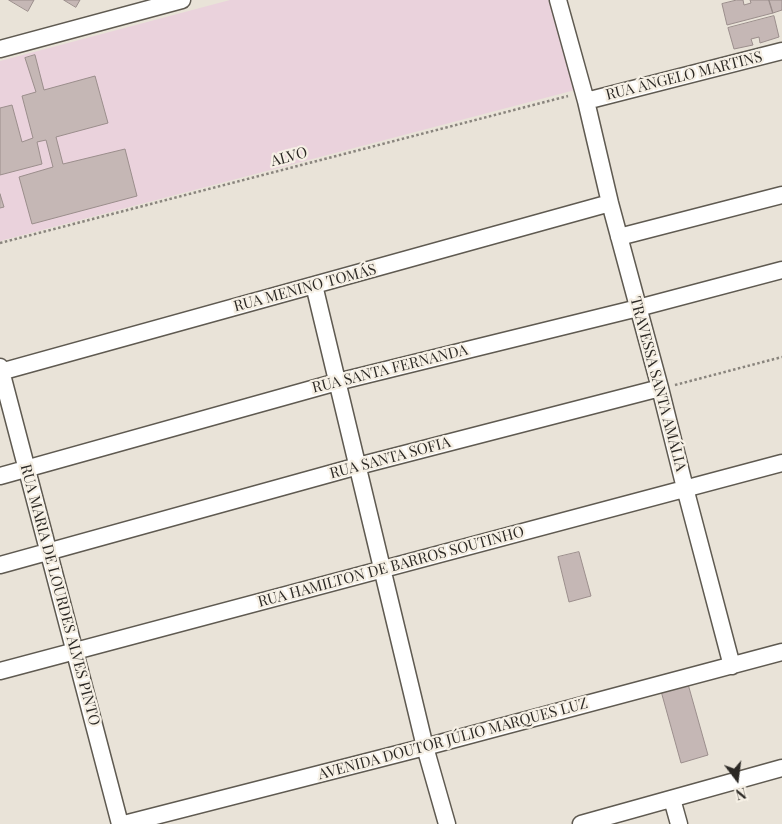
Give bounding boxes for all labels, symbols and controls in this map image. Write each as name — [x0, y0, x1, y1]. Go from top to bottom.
street label: RUA ÂNGELO MARTINS — [604, 48, 764, 104]
street label: ALVO — [269, 144, 309, 170]
street label: RUA MENINO TOMÁS — [232, 260, 378, 316]
street label: TRAVESSA SANTA AMÁLIA — [626, 295, 690, 473]
street label: RUA SANTA FERNANDA — [310, 341, 470, 397]
street label: RUA SANTA SOFIA — [328, 433, 452, 483]
street label: RUA MARIA DE LOURDES ALVES PINTO — [16, 462, 104, 728]
street label: RUA HAMILTON DE BARROS SOUTINHO — [256, 523, 526, 611]
street label: AVENIDA DOUTOR JÚLIO MARQUES LUZ — [316, 694, 590, 784]
north arrow — [712, 754, 762, 804]
text: N — [734, 783, 748, 804]

